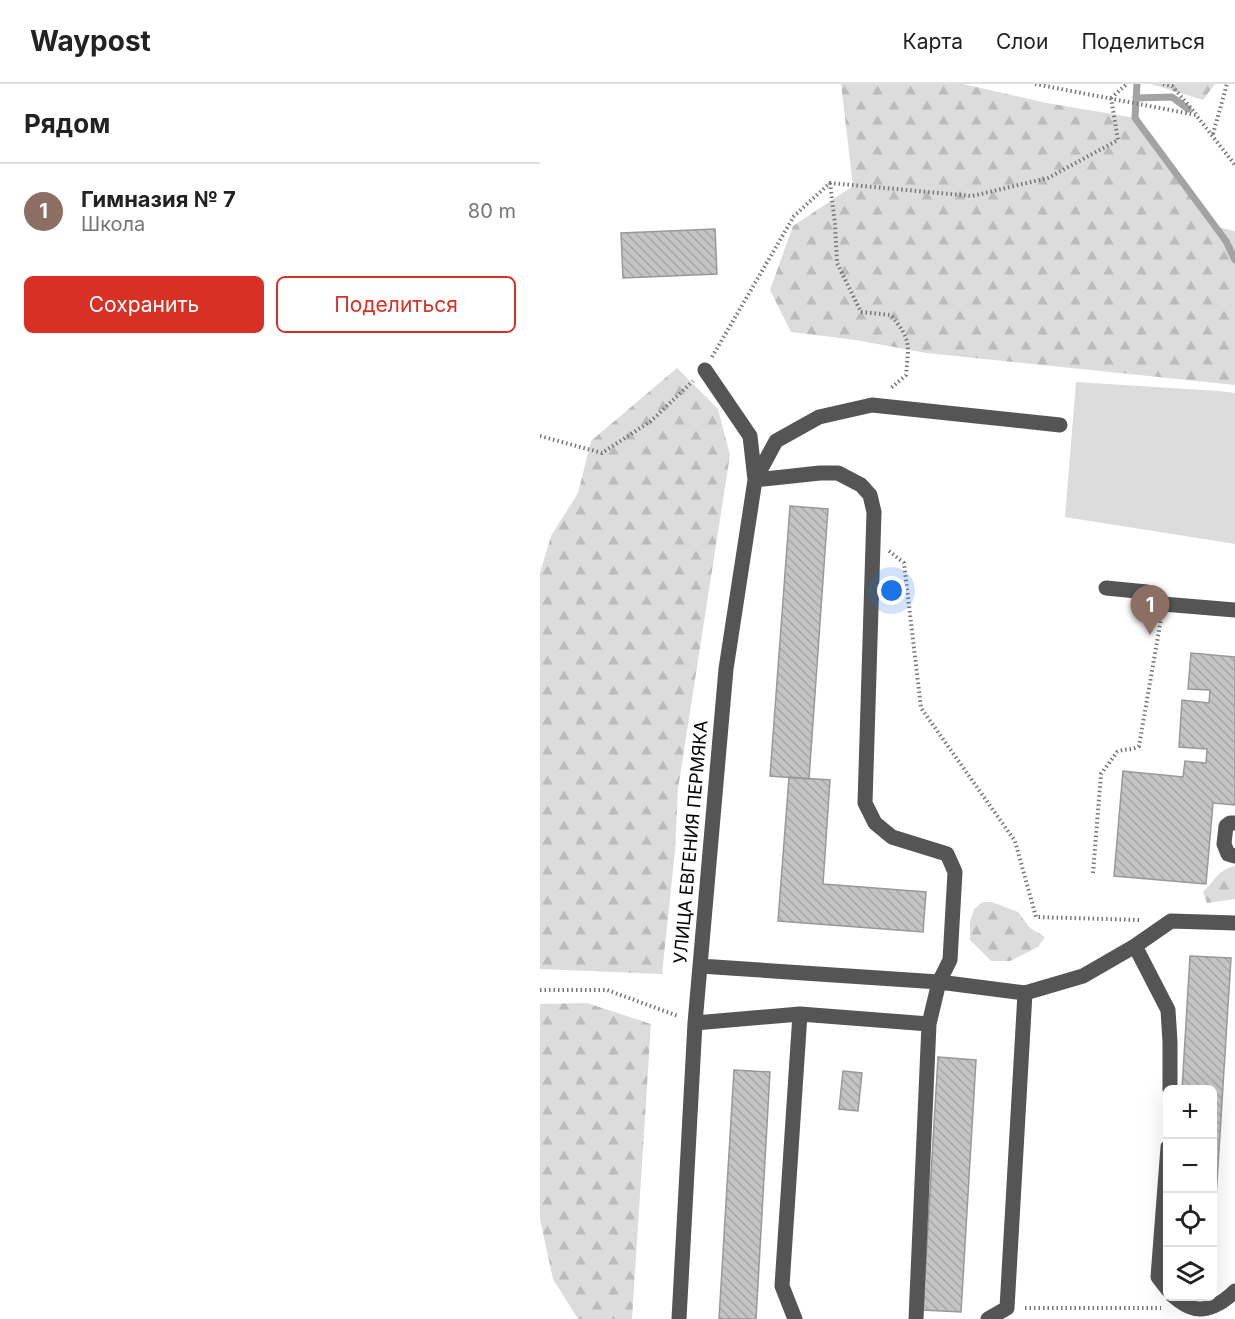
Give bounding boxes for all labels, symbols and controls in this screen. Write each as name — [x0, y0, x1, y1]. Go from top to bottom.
text: Waypost — [30, 24, 151, 58]
text: Карта — [903, 29, 963, 54]
text: Слои — [996, 29, 1048, 54]
text: Поделиться — [1081, 29, 1205, 54]
text: Рядом — [24, 108, 110, 139]
text: Гимназия № 7 — [81, 186, 236, 212]
text: 1 — [39, 199, 48, 223]
text: 80 m — [468, 199, 516, 223]
text: Школа — [81, 212, 145, 236]
button: Сохранить — [24, 276, 264, 333]
button: Поделиться — [276, 276, 516, 333]
your location — [877, 576, 906, 605]
pin: 1 — [1130, 586, 1170, 635]
street label: УЛИЦА ЕВГЕНИЯ ПЕРМЯКА — [669, 719, 712, 965]
map controls — [1163, 1085, 1217, 1301]
button: + — [1163, 1085, 1217, 1139]
button: − — [1163, 1139, 1217, 1193]
button: locate — [1163, 1193, 1217, 1247]
button: layers — [1163, 1247, 1217, 1301]

